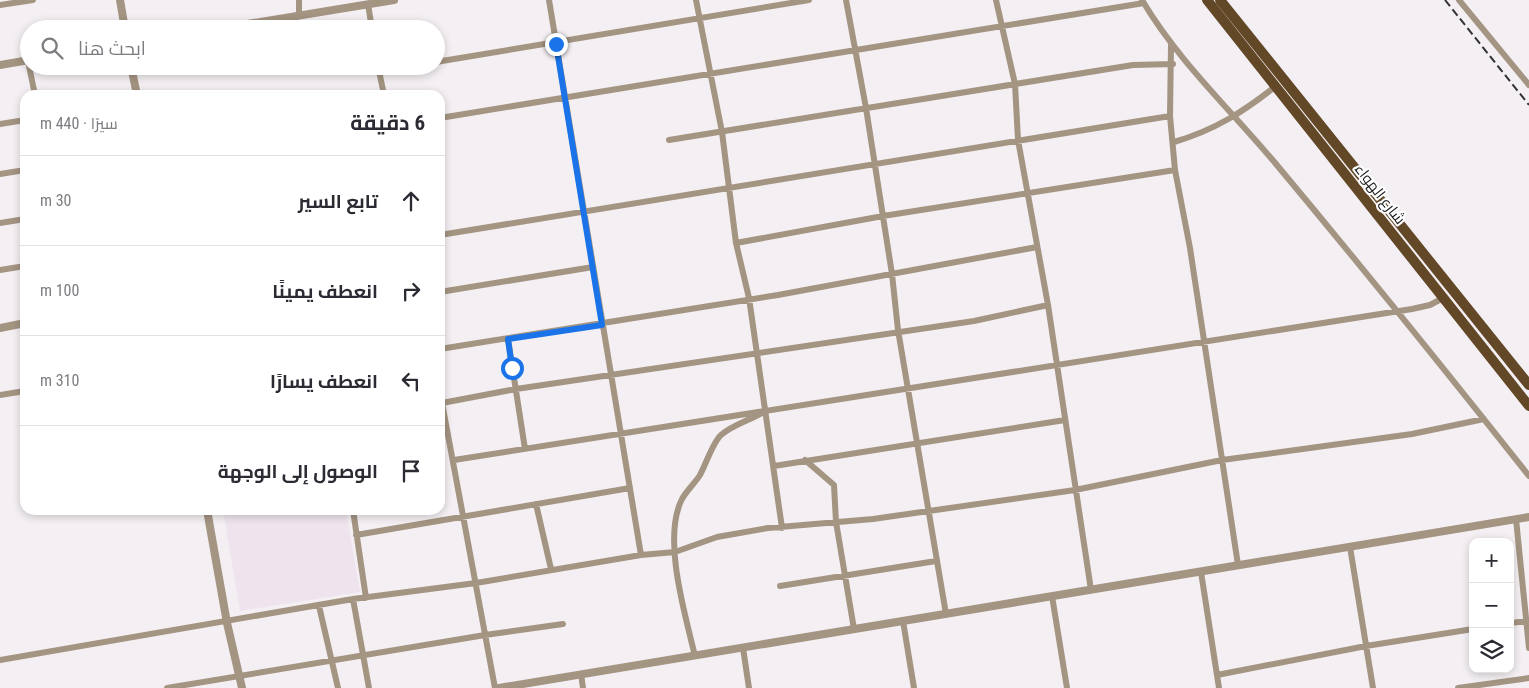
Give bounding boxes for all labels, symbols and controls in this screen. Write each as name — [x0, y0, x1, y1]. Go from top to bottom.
search box — [20, 20, 445, 75]
route end — [545, 33, 568, 56]
icon: search — [38, 34, 66, 62]
text: ابحث هنا — [78, 37, 146, 60]
text: 6 دقيقة — [350, 111, 425, 135]
text: سيرًا · 440 m — [40, 114, 118, 133]
street label: شارع الهواء — [1349, 160, 1409, 229]
icon: ahead — [397, 187, 425, 215]
text: تابع السير — [298, 190, 378, 213]
text: 30 m — [40, 191, 72, 210]
icon: right — [397, 277, 425, 305]
text: انعطف يمينًا — [272, 280, 378, 303]
text: 100 m — [40, 281, 79, 300]
route start — [501, 357, 524, 380]
icon: left — [397, 367, 425, 395]
text: انعطف يسارًا — [270, 370, 378, 393]
text: 310 m — [40, 371, 79, 390]
icon: arrive — [397, 457, 425, 485]
text: الوصول إلى الوجهة — [218, 460, 378, 483]
map controls — [1469, 538, 1514, 673]
button: + — [1469, 538, 1514, 583]
button: − — [1469, 583, 1514, 628]
button: layers — [1469, 628, 1514, 673]

